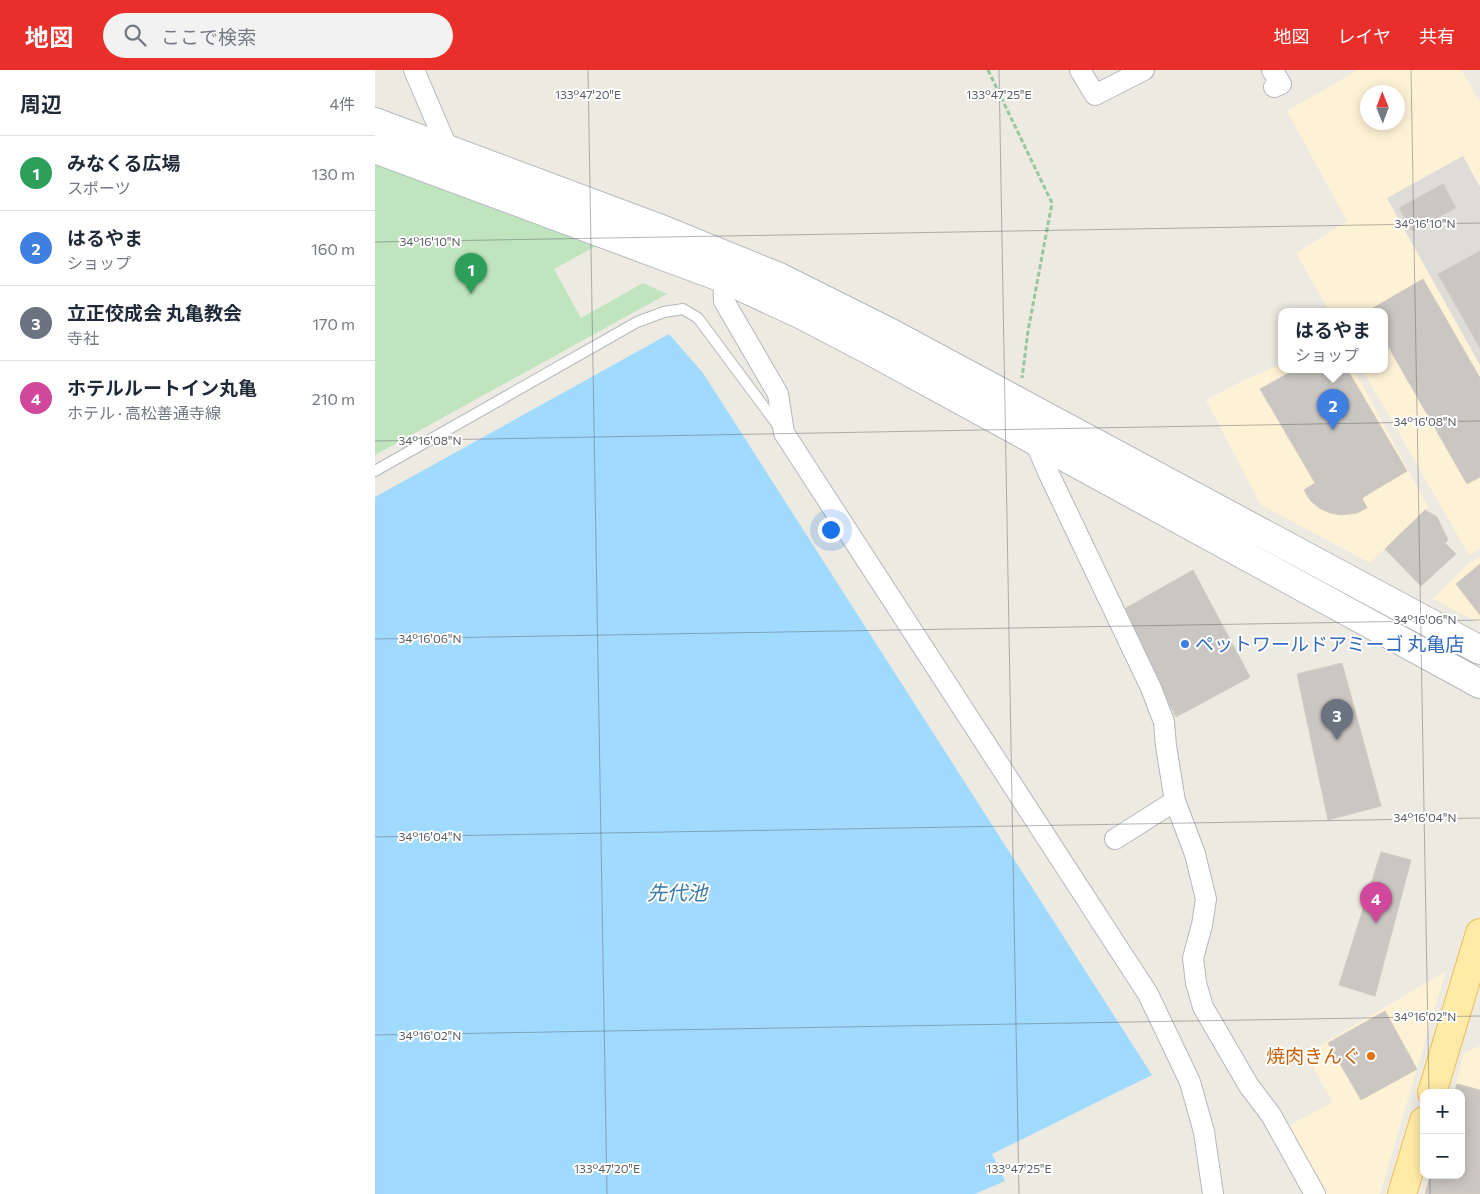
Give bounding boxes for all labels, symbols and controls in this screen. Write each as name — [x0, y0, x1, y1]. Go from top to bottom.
search box — [103, 13, 453, 58]
icon: search — [121, 21, 149, 49]
text: 地図 — [25, 22, 73, 51]
text: ここで検索 — [161, 25, 256, 48]
text: 地図 — [1274, 25, 1310, 47]
text: レイヤ — [1338, 25, 1391, 47]
text: 共有 — [1419, 25, 1455, 47]
north arrow — [1360, 85, 1405, 130]
text: 133°47'20"E — [555, 87, 621, 101]
text: 133°47'25"E — [966, 87, 1032, 101]
text: 周辺 — [20, 91, 62, 116]
text: 4件 — [329, 94, 355, 113]
text: みなくる広場 — [67, 151, 181, 174]
text: 1 — [32, 164, 40, 183]
text: 130 m — [312, 164, 355, 183]
text: スポーツ — [67, 178, 131, 197]
text: 34°16'10"N — [1395, 216, 1455, 230]
text: はるやま — [67, 226, 143, 249]
text: 34°16'10"N — [400, 234, 460, 248]
text: 2 — [31, 239, 41, 258]
text: 160 m — [311, 239, 355, 258]
text: ショップ — [67, 253, 131, 272]
pin: 1 — [455, 253, 487, 294]
text: 立正佼成会 丸亀教会 — [67, 301, 242, 324]
popup — [1278, 308, 1388, 373]
text: 3 — [31, 314, 41, 333]
text: 170 m — [312, 314, 355, 333]
text: はるやま — [1295, 318, 1371, 341]
text: 寺社 — [67, 328, 99, 347]
text: ショップ — [1295, 345, 1359, 364]
text: ホテルルートイン丸亀 — [67, 376, 257, 399]
text: 4 — [31, 389, 41, 408]
text: 210 m — [312, 389, 355, 408]
pin: 2 — [1317, 389, 1349, 430]
text: ホテル · 高松善通寺線 — [67, 403, 221, 422]
text: 34°16'08"N — [1393, 414, 1457, 428]
text: 34°16'08"N — [398, 433, 462, 447]
your location — [818, 517, 844, 543]
text: 34°16'06"N — [1393, 612, 1457, 626]
text: 34°16'06"N — [398, 631, 462, 645]
place label: ペットワールドアミーゴ 丸亀店 — [1195, 632, 1464, 655]
marker: ペットワールドアミーゴ 丸亀店 — [1179, 638, 1191, 650]
pin: 3 — [1321, 699, 1353, 740]
text: 34°16'04"N — [1393, 810, 1457, 824]
text: 34°16'04"N — [398, 829, 462, 843]
water label: 先代池 — [647, 880, 709, 904]
pin: 4 — [1360, 882, 1392, 923]
text: 34°16'02"N — [1394, 1009, 1456, 1023]
text: 34°16'02"N — [399, 1028, 461, 1042]
place label: 焼肉きんぐ — [1266, 1044, 1361, 1067]
marker: 焼肉きんぐ — [1365, 1050, 1377, 1062]
map controls — [1420, 1089, 1465, 1179]
button: + — [1420, 1089, 1465, 1134]
button: − — [1420, 1134, 1465, 1179]
text: 133°47'20"E — [574, 1161, 640, 1175]
text: 133°47'25"E — [986, 1161, 1052, 1175]

